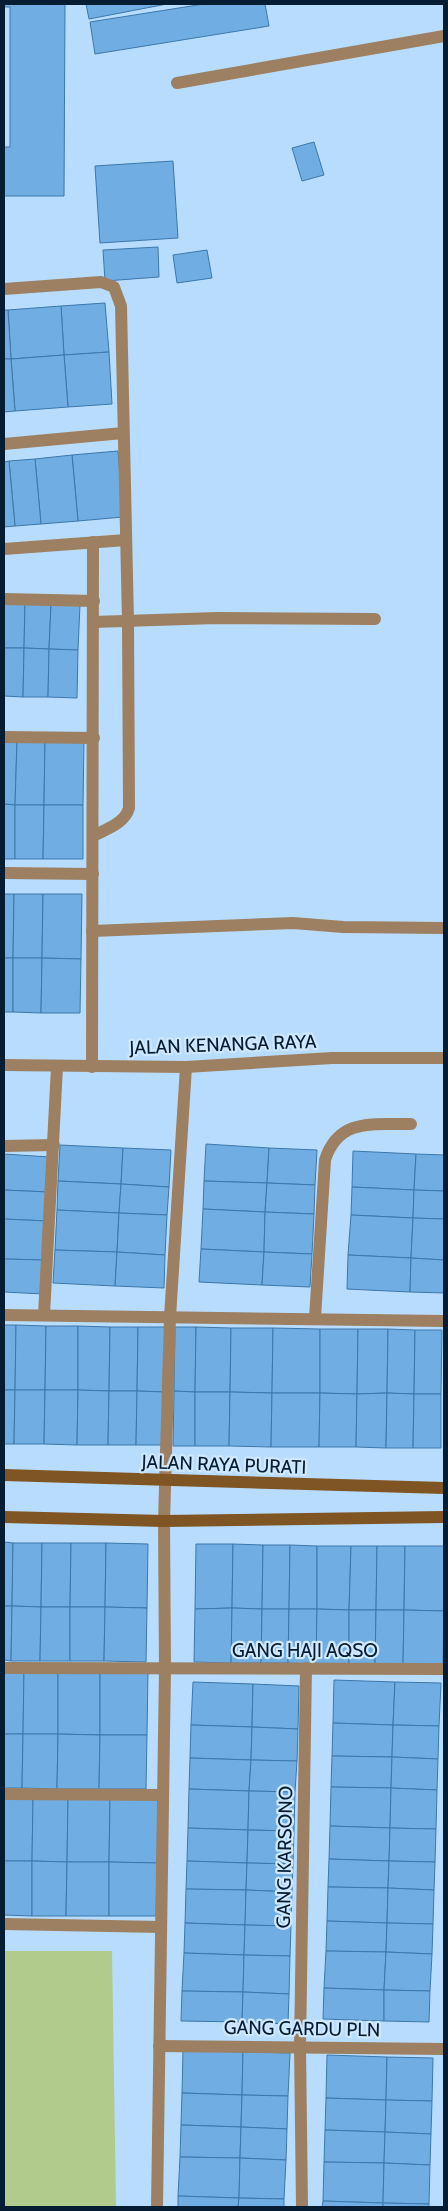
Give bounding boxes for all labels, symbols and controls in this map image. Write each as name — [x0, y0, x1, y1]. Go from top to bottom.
street label: JALAN KENANGA RAYA — [128, 1030, 317, 1059]
street label: JALAN RAYA PURATI — [140, 1450, 307, 1479]
street label: GANG HAJI AQSO — [232, 1639, 378, 1662]
street label: GANG KARSONO — [272, 1786, 297, 1928]
street label: GANG GARDU PLN — [224, 2016, 380, 2041]

